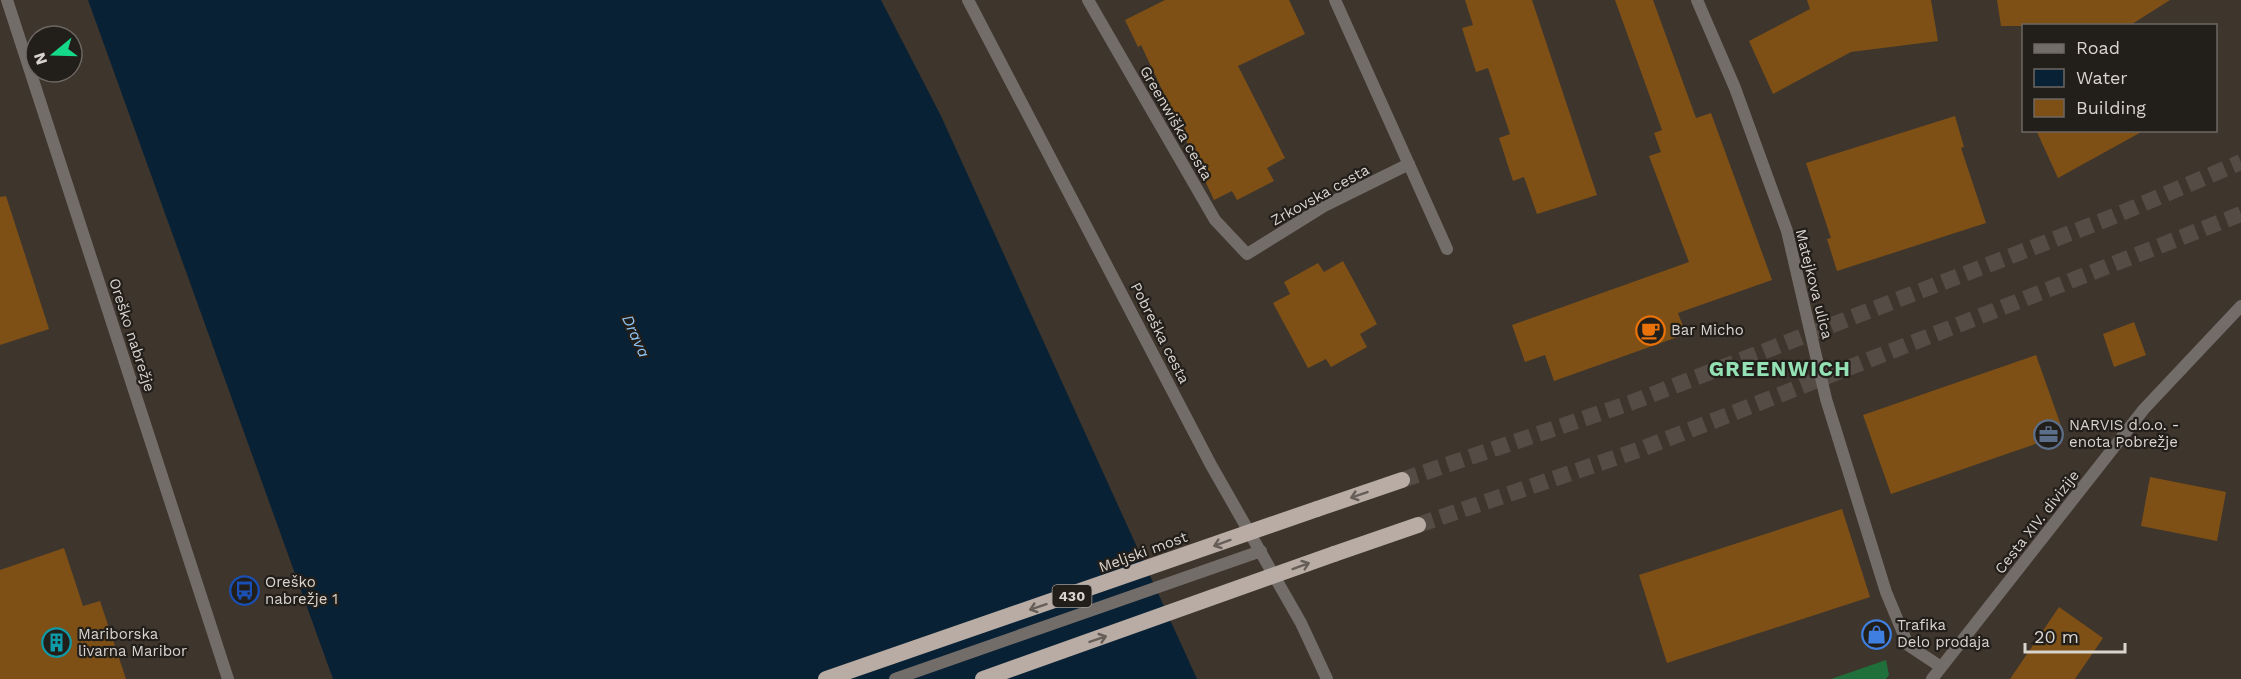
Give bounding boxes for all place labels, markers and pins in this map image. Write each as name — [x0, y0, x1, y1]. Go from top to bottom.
cafe icon: Bar Micho — [1634, 314, 1666, 346]
place label: Bar Micho — [1671, 321, 1744, 339]
place label: NARVIS d.o.o. - enota Pobrežje — [2069, 416, 2180, 451]
office icon: NARVIS d.o.o. - enota Pobrežje — [2032, 418, 2064, 450]
place label: Oreško nabrežje 1 — [265, 573, 338, 608]
bus stop icon: Oreško nabrežje 1 — [228, 575, 260, 607]
place label: Trafika Delo prodaja — [1897, 616, 1990, 651]
shop icon: Trafika Delo prodaja — [1860, 618, 1892, 650]
place label: Mariborska livarna Maribor — [78, 625, 187, 660]
building icon: Mariborska livarna Maribor — [41, 627, 73, 659]

